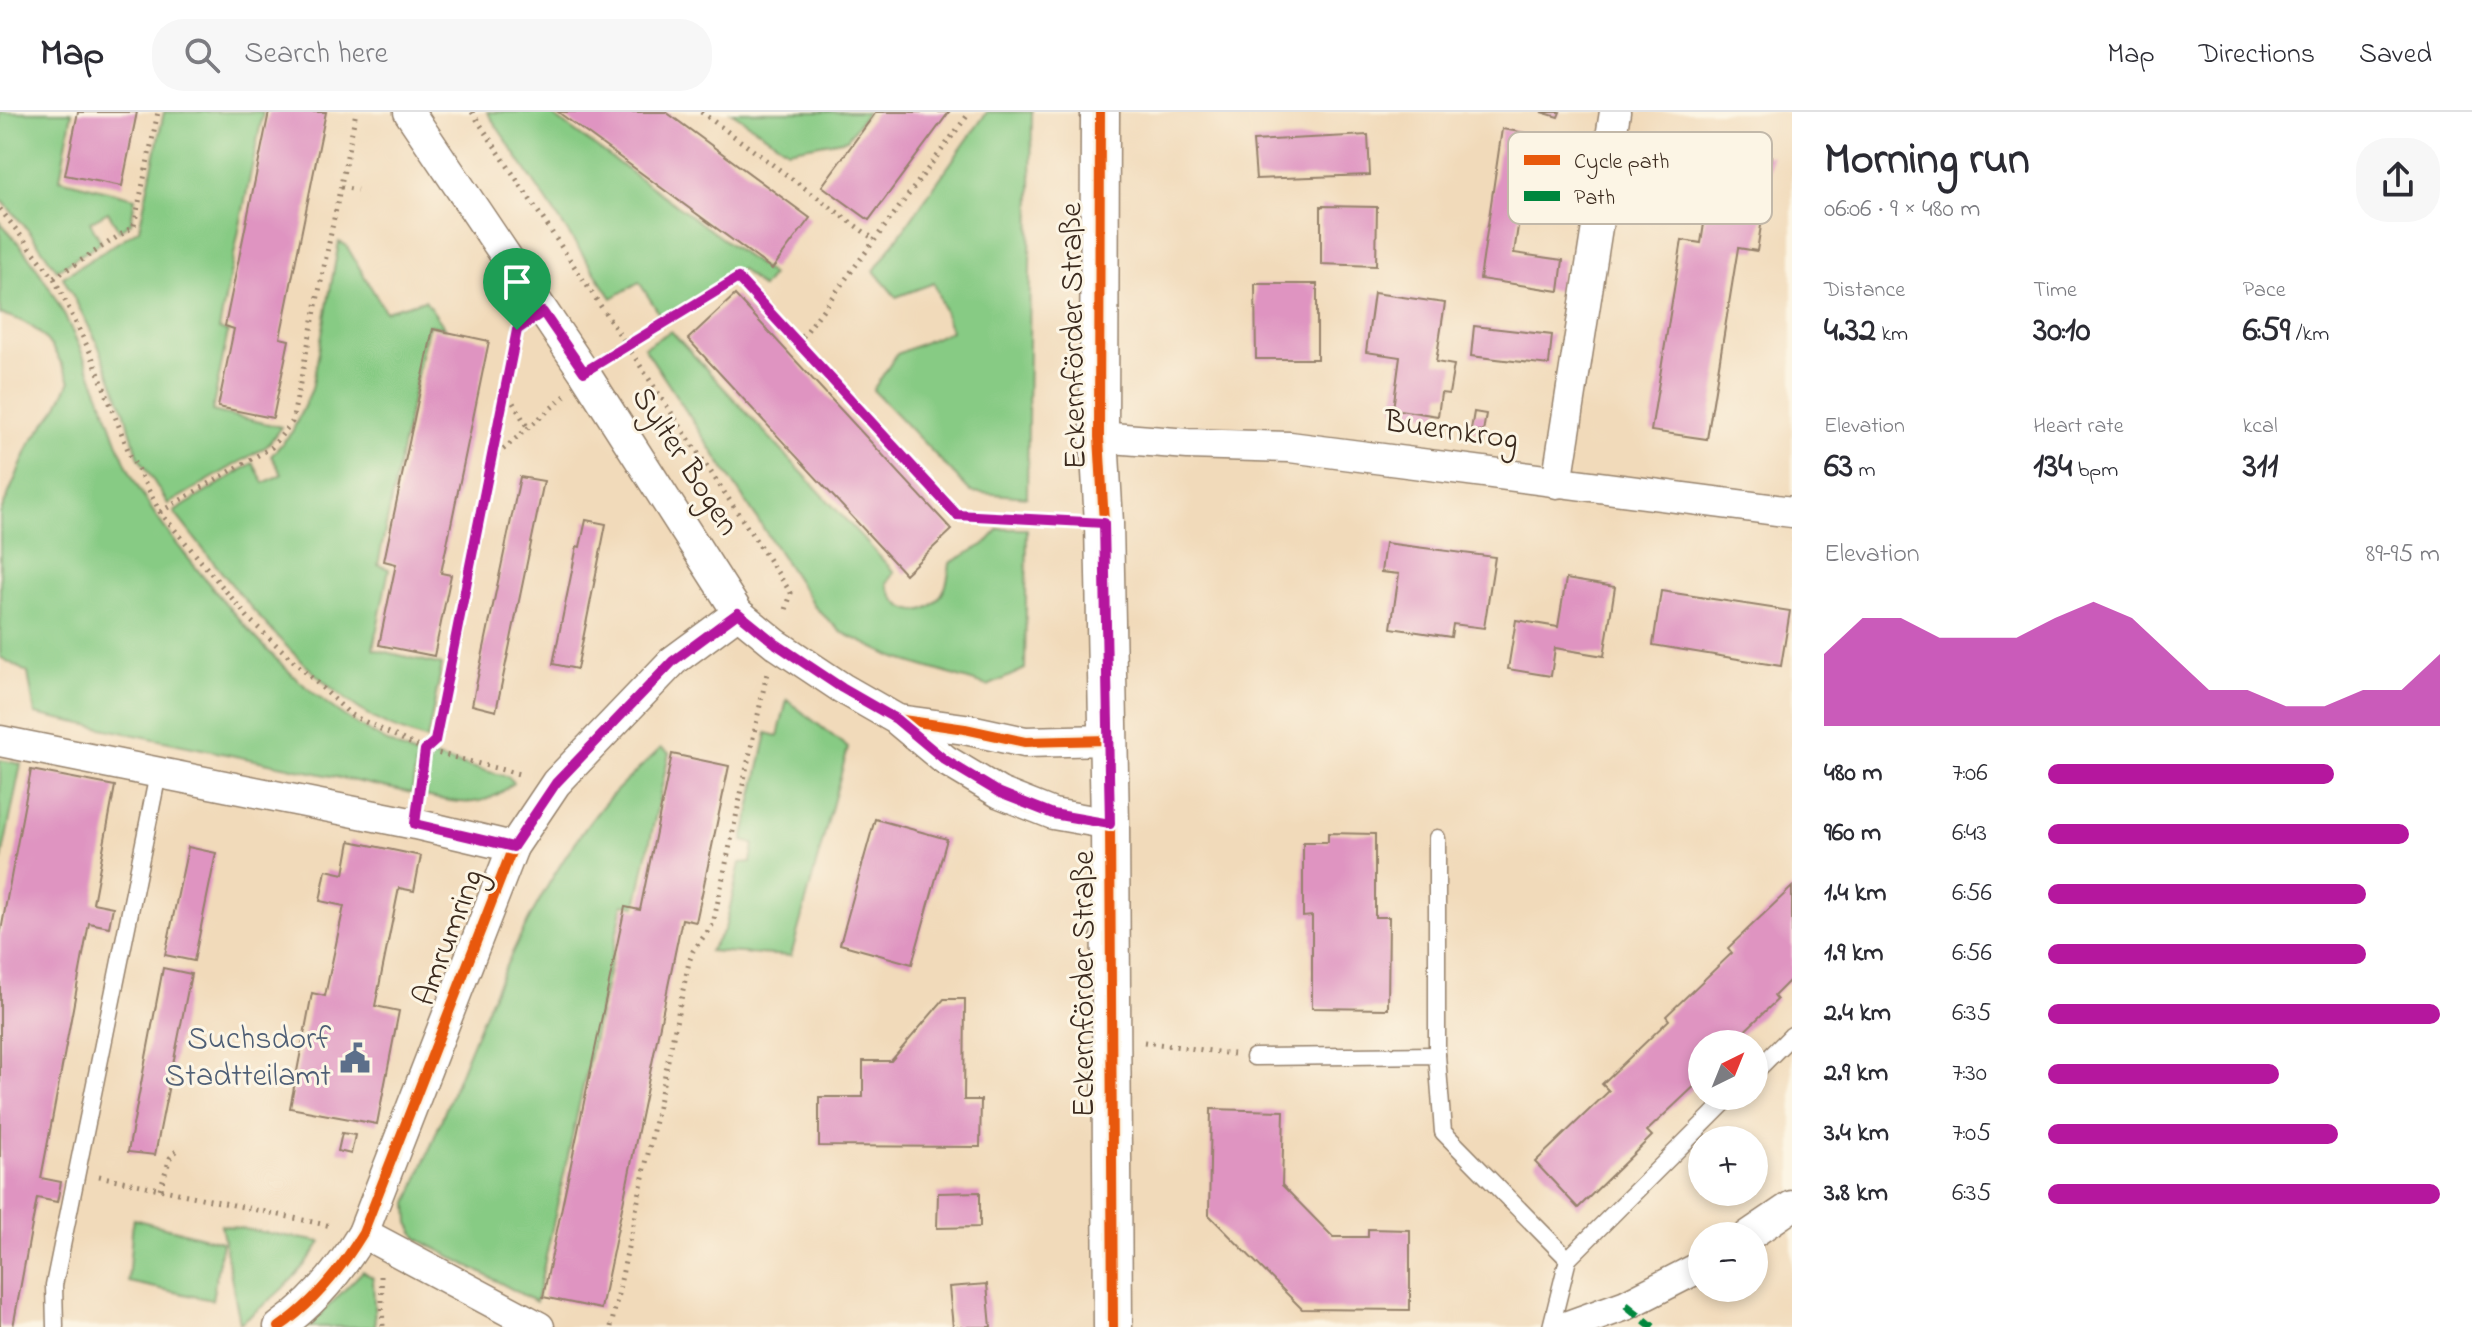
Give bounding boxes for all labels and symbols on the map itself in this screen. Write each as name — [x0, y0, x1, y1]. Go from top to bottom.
legend — [1508, 132, 1772, 224]
text: Cycle path — [1574, 147, 1669, 180]
text: Path — [1574, 183, 1615, 215]
street label: Eckernförder Straße — [1049, 201, 1101, 470]
pin — [483, 248, 551, 330]
street label: Sylter Bogen — [618, 378, 750, 546]
street label: Buernkrog — [1380, 399, 1521, 465]
street label: Eckernförder Straße — [1062, 850, 1109, 1117]
street label: Amrumring — [402, 863, 498, 1013]
place label: Suchsdorf Stadtteilamt — [165, 1017, 331, 1101]
north arrow — [1688, 1030, 1768, 1110]
public building icon: Suchsdorf Stadtteilamt — [338, 1041, 372, 1075]

